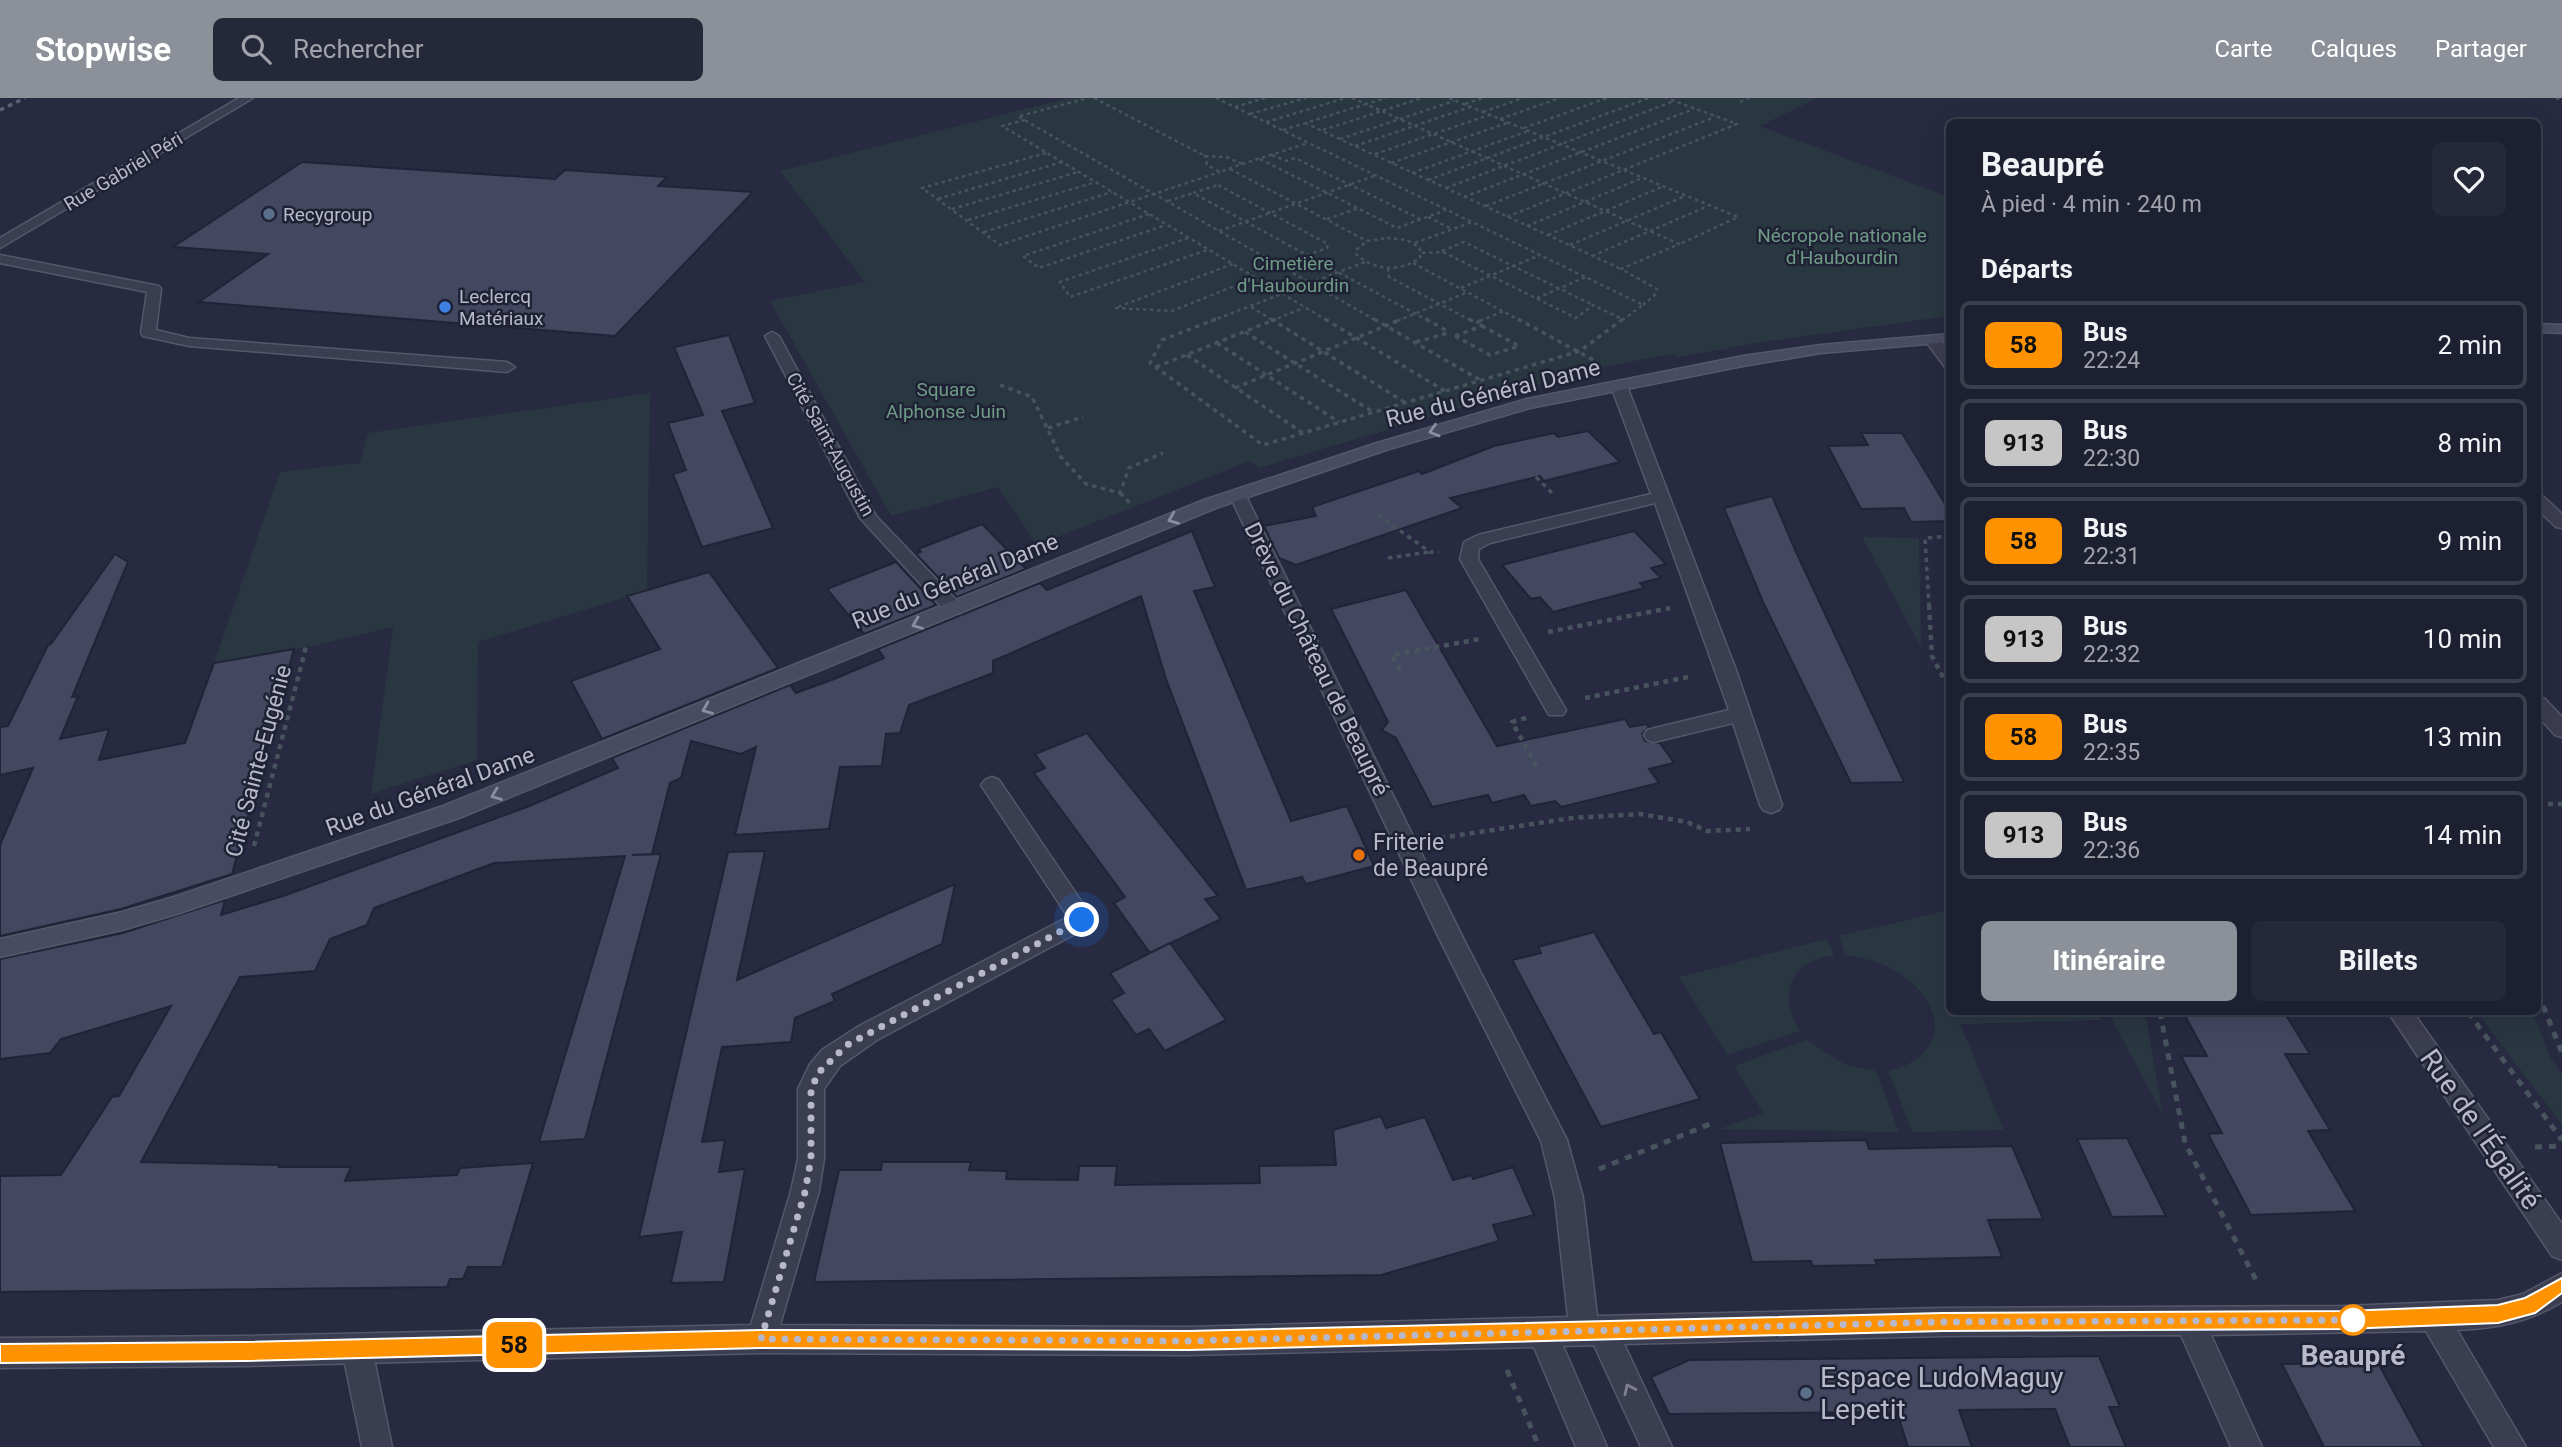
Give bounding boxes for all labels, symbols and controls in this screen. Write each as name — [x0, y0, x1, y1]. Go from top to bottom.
search box — [213, 18, 703, 81]
text: Stopwise — [35, 30, 171, 69]
icon: search — [237, 30, 275, 68]
text: Rechercher — [293, 34, 424, 64]
text: Carte — [2214, 35, 2272, 63]
text: Calques — [2310, 35, 2397, 63]
text: Partager — [2435, 35, 2527, 63]
street label: Rue Gabriel Péri — [60, 127, 187, 216]
button: heart — [2432, 142, 2506, 216]
text: Beaupré — [1981, 145, 2104, 184]
text: À pied · 4 min · 240 m — [1981, 191, 2202, 218]
place label: Recygroup — [283, 203, 373, 226]
marker: Recygroup — [261, 206, 277, 222]
park label: Nécropole nationale d'Haubourdin — [1757, 224, 1927, 269]
park label: Cimetière d'Haubourdin — [1237, 252, 1349, 297]
text: Départs — [1981, 254, 2073, 284]
place label: Leclercq Matériaux — [459, 285, 544, 330]
marker: Leclercq Matériaux — [437, 299, 453, 315]
text: Bus — [2083, 317, 2128, 347]
text: 2 min — [2437, 330, 2502, 360]
text: 58 — [2010, 331, 2037, 359]
text: 22:24 — [2083, 347, 2140, 374]
street label: Rue du Général Dame — [1383, 354, 1603, 433]
street label: Cité Saint-Augustin — [781, 368, 880, 520]
park label: Square Alphonse Juin — [886, 378, 1006, 423]
text: Bus — [2083, 415, 2128, 445]
one-way arrow — [1428, 422, 1440, 437]
text: 8 min — [2437, 428, 2502, 458]
text: 913 — [2003, 429, 2044, 457]
text: 22:30 — [2083, 445, 2140, 472]
one-way arrow — [1168, 510, 1180, 524]
text: Bus — [2083, 513, 2128, 543]
street label: Drève du Château de Beaupré — [1238, 518, 1395, 800]
text: 9 min — [2437, 526, 2502, 556]
text: 58 — [2010, 527, 2037, 555]
street label: Rue du Général Dame — [848, 528, 1062, 635]
text: 22:31 — [2083, 543, 2140, 570]
text: Bus — [2083, 611, 2128, 641]
one-way arrow — [912, 615, 924, 629]
text: 10 min — [2423, 624, 2502, 654]
text: 913 — [2003, 625, 2044, 653]
text: 22:32 — [2083, 641, 2140, 668]
street label: Cité Sainte-Eugénie — [220, 662, 297, 860]
one-way arrow — [701, 701, 713, 715]
text: Bus — [2083, 709, 2128, 739]
text: 13 min — [2423, 722, 2502, 752]
text: 58 — [2010, 723, 2037, 751]
text: 22:35 — [2083, 739, 2140, 766]
street label: Rue du Général Dame — [322, 741, 538, 842]
one-way arrow — [490, 786, 502, 800]
text: Bus — [2083, 807, 2128, 837]
text: 14 min — [2423, 820, 2502, 850]
text: 913 — [2003, 821, 2044, 849]
place label: Friterie de Beaupré — [1373, 829, 1488, 882]
text: 22:36 — [2083, 837, 2140, 864]
marker: Friterie de Beaupré — [1351, 847, 1367, 863]
your location — [1064, 902, 1099, 937]
button: Itinéraire — [1981, 921, 2237, 1001]
button: Billets — [2251, 921, 2506, 1001]
street label: Rue de l'Égalité — [2413, 1043, 2548, 1216]
marker: Beaupré — [2338, 1305, 2368, 1335]
line badge: 58 — [482, 1322, 546, 1368]
text: 58 — [500, 1331, 528, 1359]
place label: Beaupré — [2301, 1339, 2405, 1372]
place label: Espace LudoMaguy Lepetit — [1820, 1361, 2064, 1426]
one-way arrow — [1623, 1384, 1637, 1396]
marker: Espace LudoMaguy Lepetit — [1798, 1385, 1814, 1401]

